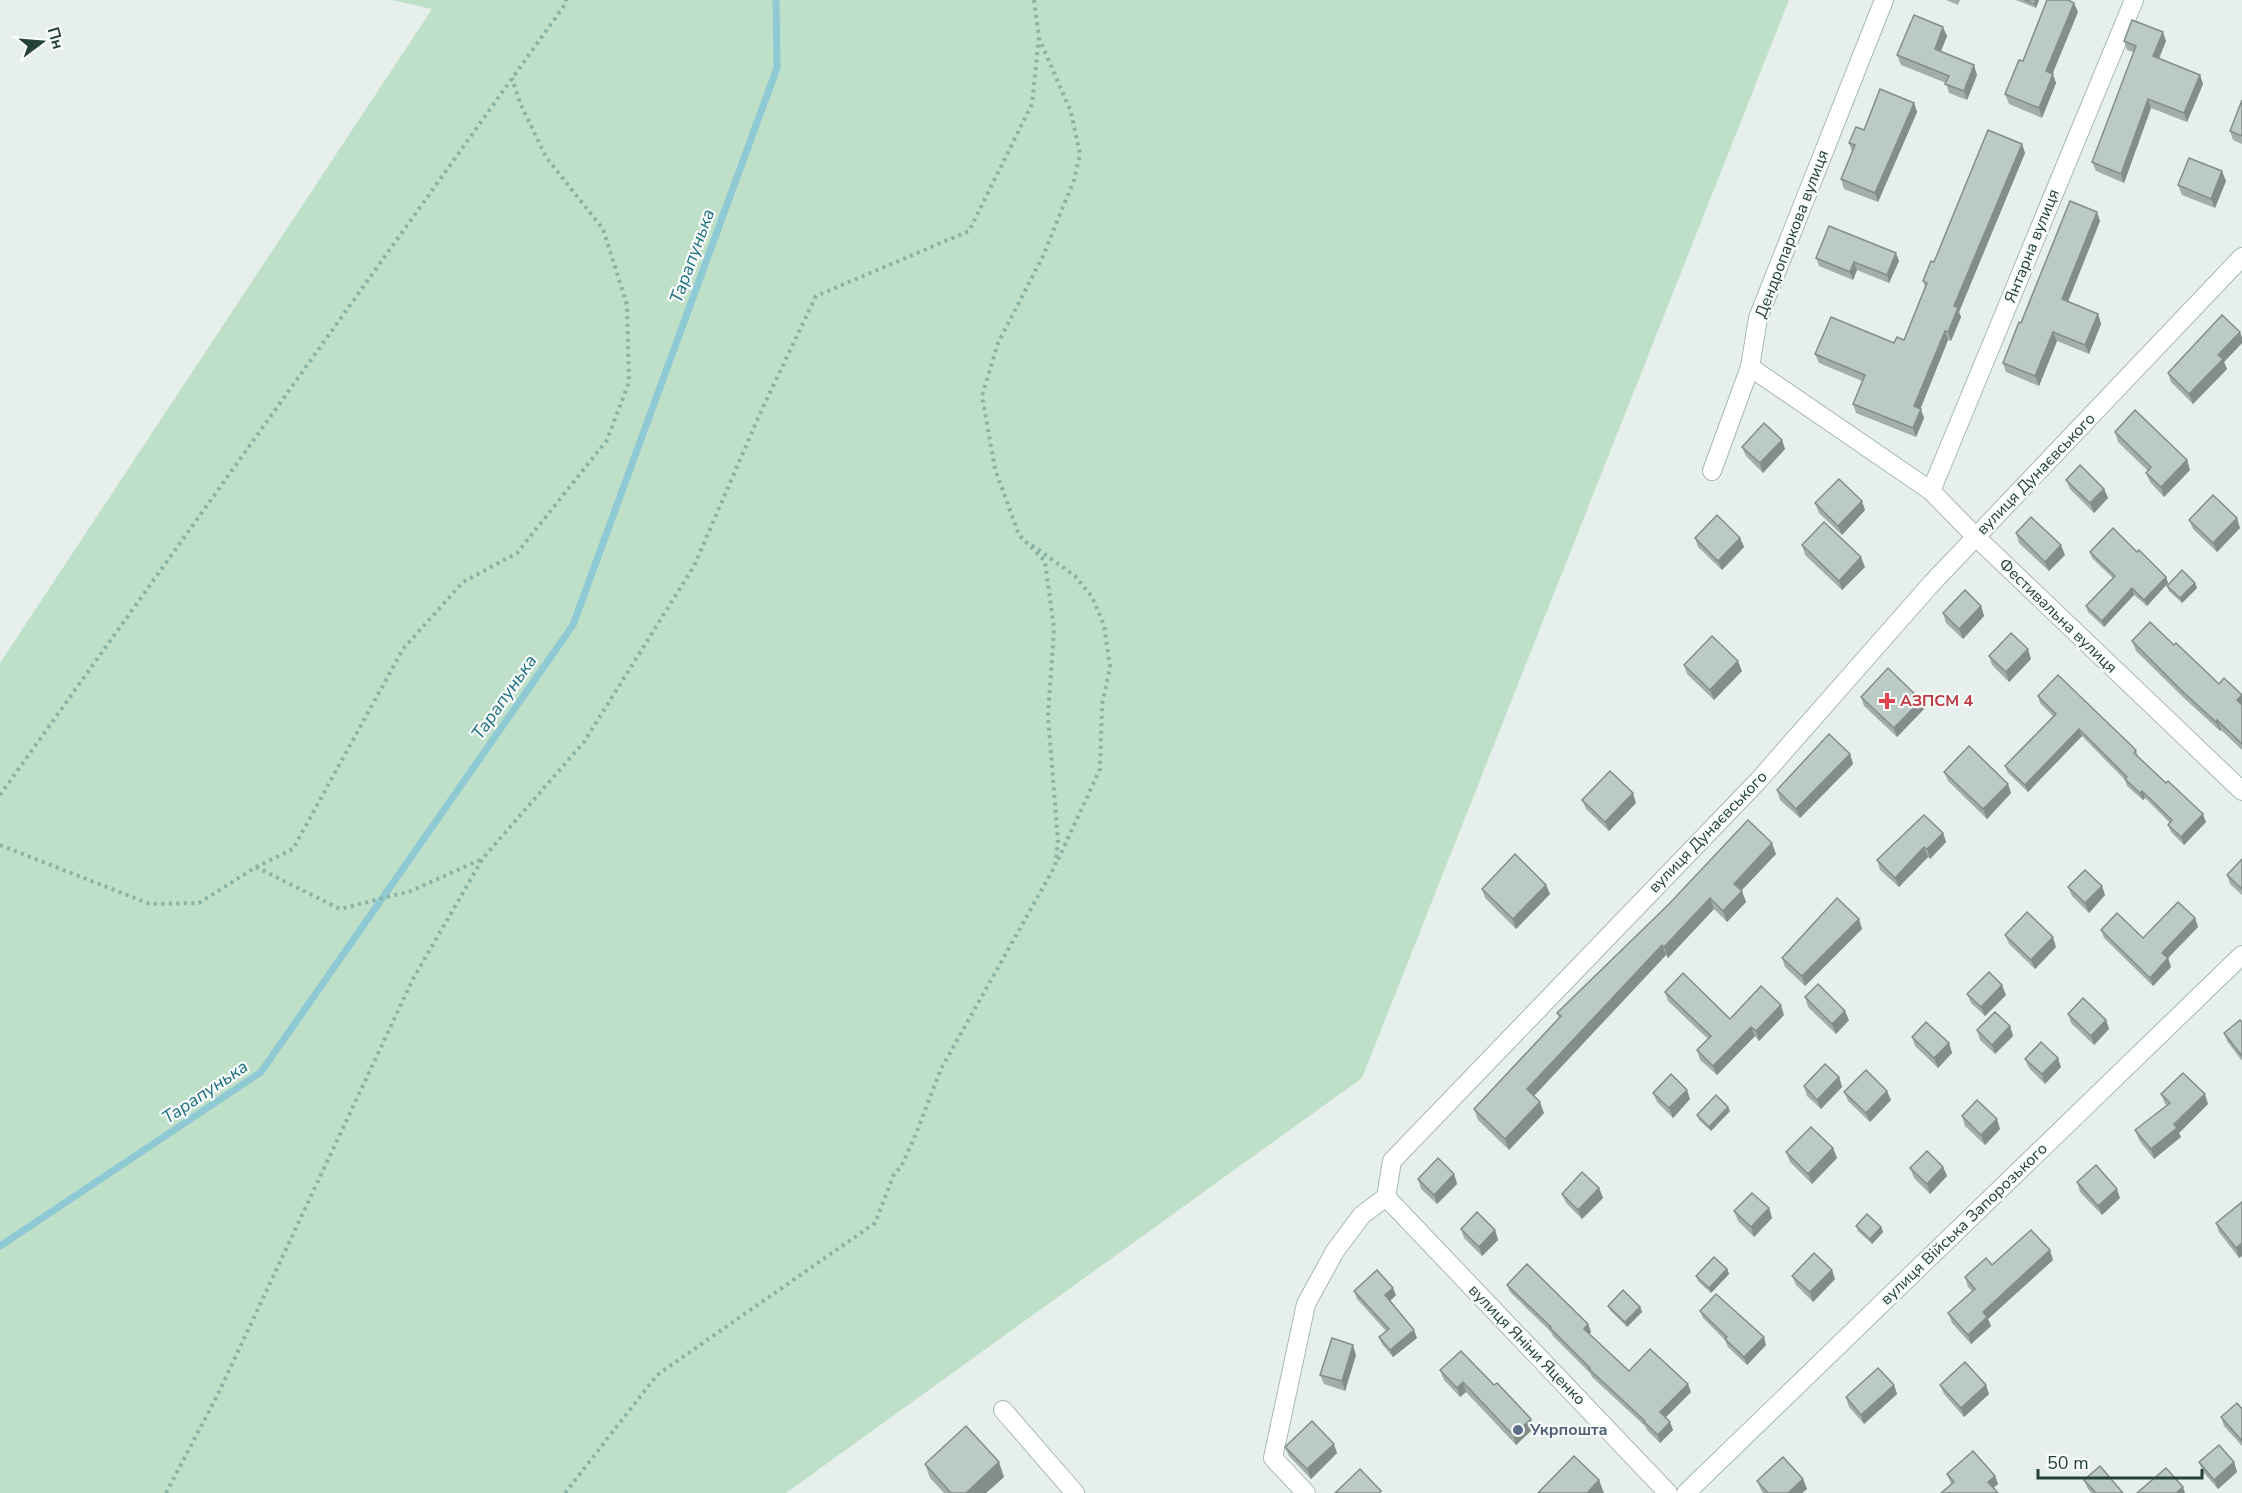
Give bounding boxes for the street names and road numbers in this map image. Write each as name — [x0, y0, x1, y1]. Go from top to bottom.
street label: Дендропаркова вулиця — [1750, 147, 1834, 321]
street label: Янтарна вулиця — [1999, 186, 2065, 306]
street label: вулиця Дунаєвського — [1972, 408, 2100, 540]
street label: Фестивальна вулиця — [1994, 554, 2122, 678]
street label: вулиця Дунаєвського — [1644, 766, 1772, 898]
street label: вулиця Війська Запорозького — [1876, 1138, 2052, 1310]
street label: вулиця Яніни Яценко — [1463, 1280, 1591, 1410]

